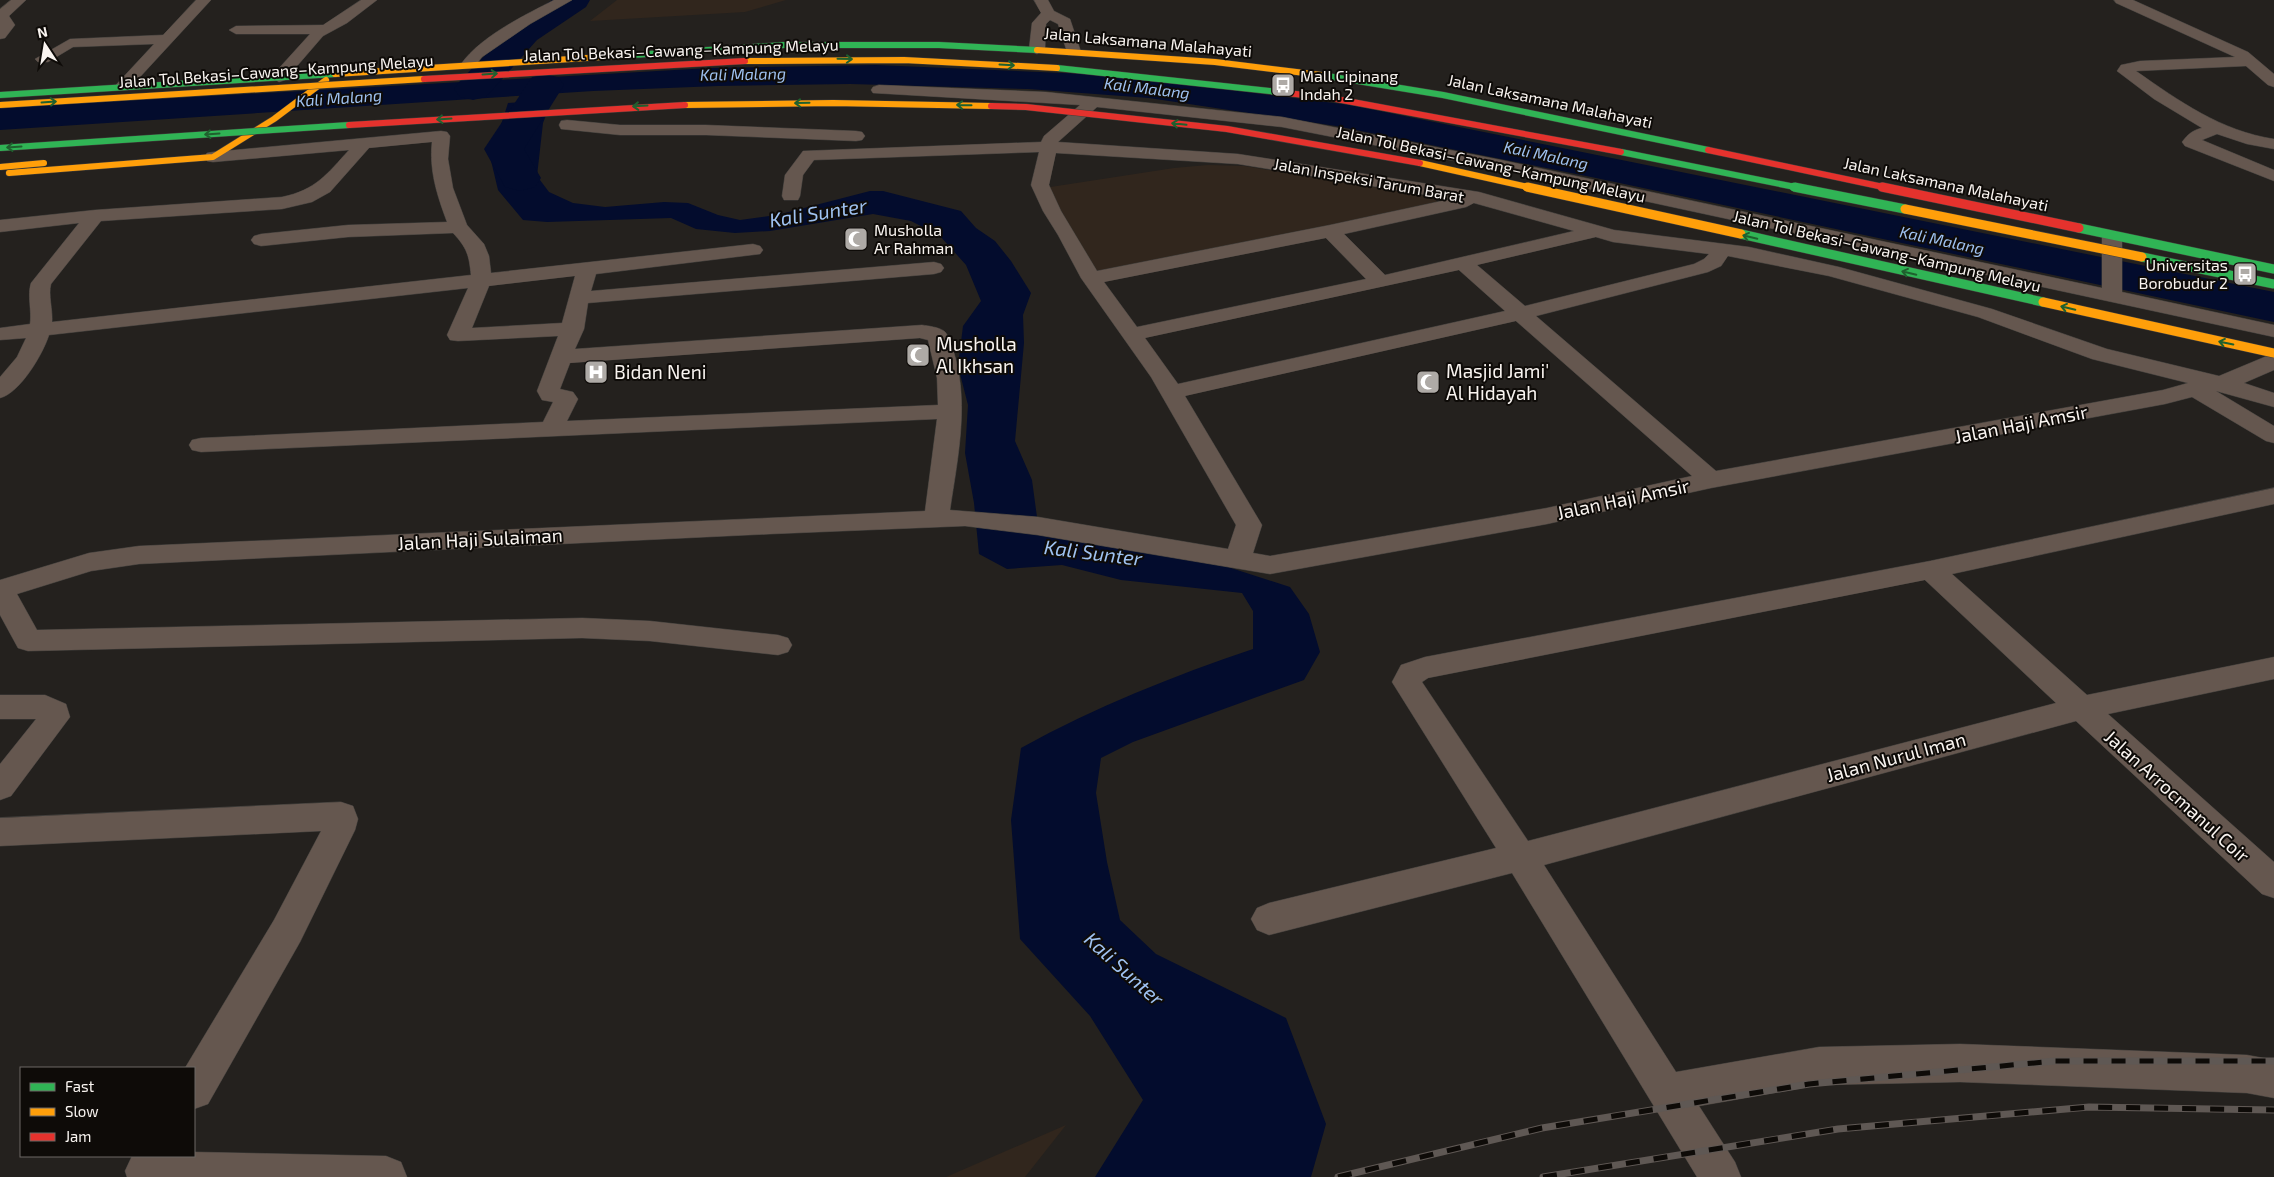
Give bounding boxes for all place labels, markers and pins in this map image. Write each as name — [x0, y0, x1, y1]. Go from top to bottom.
place label: Mall Cipinang Indah 2 — [1300, 66, 1398, 103]
bus stop icon: Mall Cipinang Indah 2 — [1270, 72, 1296, 98]
place label: Musholla Ar Rahman — [874, 220, 954, 257]
mosque icon: Musholla Ar Rahman — [843, 226, 869, 252]
place label: Universitas Borobudur 2 — [2139, 255, 2228, 292]
bus stop icon: Universitas Borobudur 2 — [2232, 261, 2258, 287]
place label: Musholla Al Ikhsan — [936, 332, 1017, 377]
mosque icon: Musholla Al Ikhsan — [905, 342, 931, 368]
hospital icon: Bidan Neni — [583, 359, 609, 385]
place label: Masjid Jami' Al Hidayah — [1446, 359, 1549, 404]
place label: Bidan Neni — [614, 360, 706, 383]
mosque icon: Masjid Jami' Al Hidayah — [1415, 369, 1441, 395]

